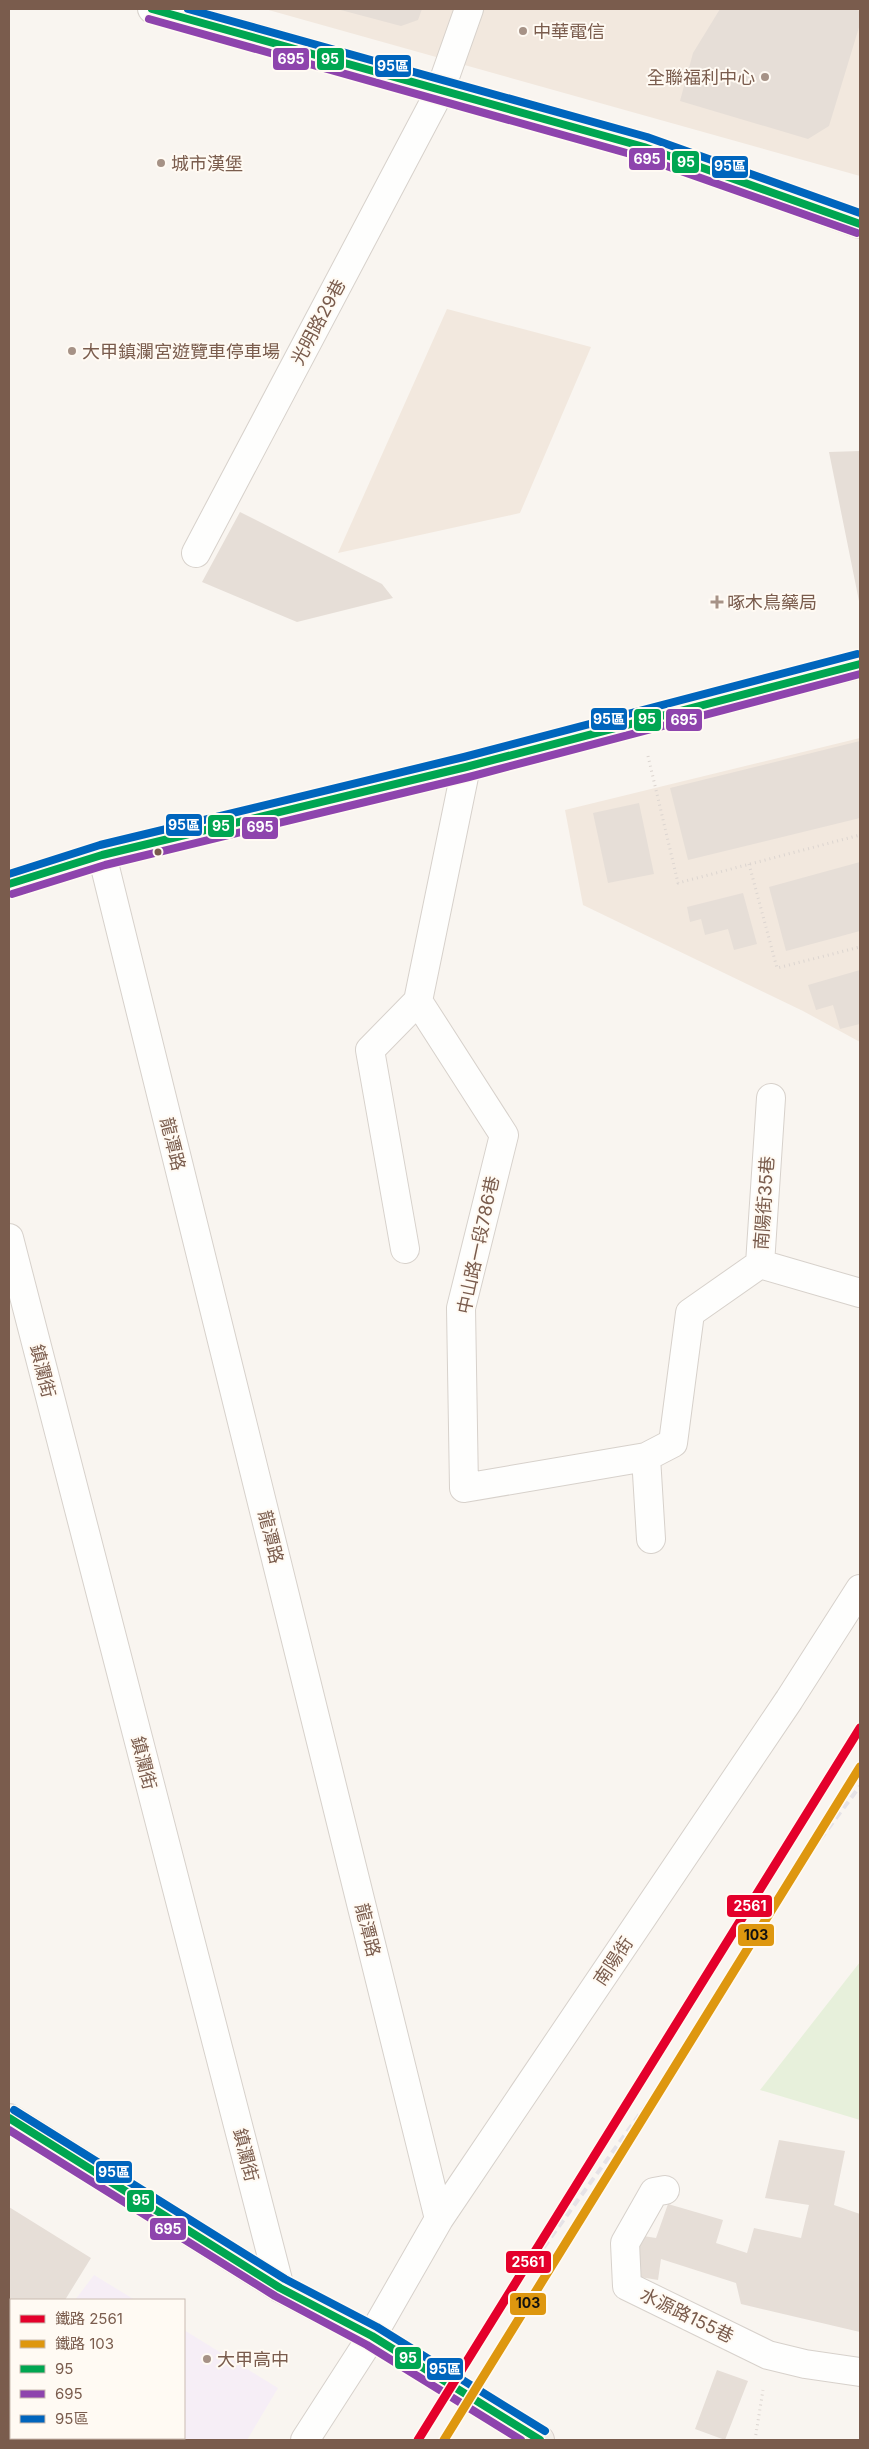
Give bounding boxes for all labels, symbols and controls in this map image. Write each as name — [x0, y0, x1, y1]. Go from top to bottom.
place label: 中華電信 — [533, 21, 605, 42]
marker: 中華電信 — [517, 25, 529, 37]
line badge: 695 — [272, 47, 310, 71]
line badge: 95 — [316, 47, 345, 71]
text: 695 — [277, 50, 305, 67]
text: 95 — [321, 50, 339, 67]
line badge: 95區 — [374, 54, 412, 78]
text: 95區 — [377, 57, 409, 74]
place label: 全聯福利中心 — [647, 67, 755, 88]
marker: 全聯福利中心 — [759, 71, 771, 83]
line badge: 695 — [628, 147, 666, 171]
text: 695 — [633, 150, 661, 167]
line badge: 95 — [671, 150, 700, 174]
place label: 城市漢堡 — [171, 153, 243, 174]
text: 95 — [677, 153, 695, 170]
line badge: 95區 — [711, 155, 749, 179]
marker: 城市漢堡 — [155, 157, 167, 169]
text: 95區 — [714, 157, 746, 174]
street label: 光明路29巷 — [287, 276, 349, 368]
place label: 大甲鎮瀾宮遊覽車停車場 — [82, 341, 280, 362]
marker: 大甲鎮瀾宮遊覽車停車場 — [66, 345, 78, 357]
place label: 啄木鳥藥局 — [727, 592, 817, 613]
marker: 啄木鳥藥局 — [711, 596, 723, 608]
line badge: 95區 — [590, 707, 628, 731]
line badge: 95 — [633, 708, 662, 732]
line badge: 695 — [665, 708, 703, 732]
text: 95區 — [593, 710, 625, 727]
text: 95 — [638, 710, 656, 727]
text: 695 — [670, 711, 698, 728]
line badge: 95區 — [165, 813, 203, 837]
line badge: 95 — [207, 814, 235, 838]
text: 95區 — [168, 816, 200, 833]
line badge: 695 — [241, 816, 279, 840]
text: 95 — [212, 817, 230, 834]
text: 695 — [246, 818, 274, 835]
unlabelled marker — [153, 847, 163, 857]
street label: 龍潭路 — [156, 1115, 190, 1173]
street label: 南陽街35巷 — [750, 1155, 778, 1251]
street label: 中山路一段786巷 — [453, 1174, 503, 1316]
street label: 鎮瀾街 — [26, 1342, 60, 1400]
street label: 龍潭路 — [254, 1508, 288, 1566]
street label: 鎮瀾街 — [127, 1734, 161, 1792]
line badge: 2561 — [726, 1894, 773, 1918]
text: 2561 — [734, 1897, 766, 1914]
street label: 龍潭路 — [351, 1901, 385, 1959]
line badge: 103 — [737, 1923, 775, 1947]
text: 103 — [744, 1926, 768, 1943]
street label: 南陽街 — [589, 1933, 637, 1989]
street label: 鎮瀾街 — [229, 2126, 263, 2184]
line badge: 95區 — [95, 2160, 133, 2184]
text: 95區 — [98, 2163, 130, 2180]
line badge: 95 — [126, 2189, 155, 2213]
text: 95 — [132, 2191, 150, 2208]
line badge: 695 — [149, 2217, 187, 2241]
text: 695 — [154, 2220, 182, 2237]
line badge: 2561 — [505, 2250, 552, 2274]
text: 2561 — [512, 2253, 544, 2270]
street label: 水源路155巷 — [637, 2283, 737, 2347]
line badge: 103 — [509, 2292, 547, 2316]
text: 103 — [516, 2294, 540, 2311]
legend — [10, 2299, 185, 2439]
text: 鐵路 2561 — [55, 2309, 123, 2328]
text: 鐵路 103 — [55, 2334, 114, 2353]
line badge: 95 — [394, 2346, 422, 2370]
place label: 大甲高中 — [217, 2349, 289, 2370]
text: 95 — [399, 2349, 417, 2366]
marker: 大甲高中 — [201, 2353, 213, 2365]
line badge: 95區 — [426, 2357, 464, 2381]
text: 95 — [55, 2359, 73, 2378]
text: 95區 — [429, 2360, 461, 2377]
text: 695 — [55, 2384, 83, 2403]
text: 95區 — [55, 2409, 88, 2428]

